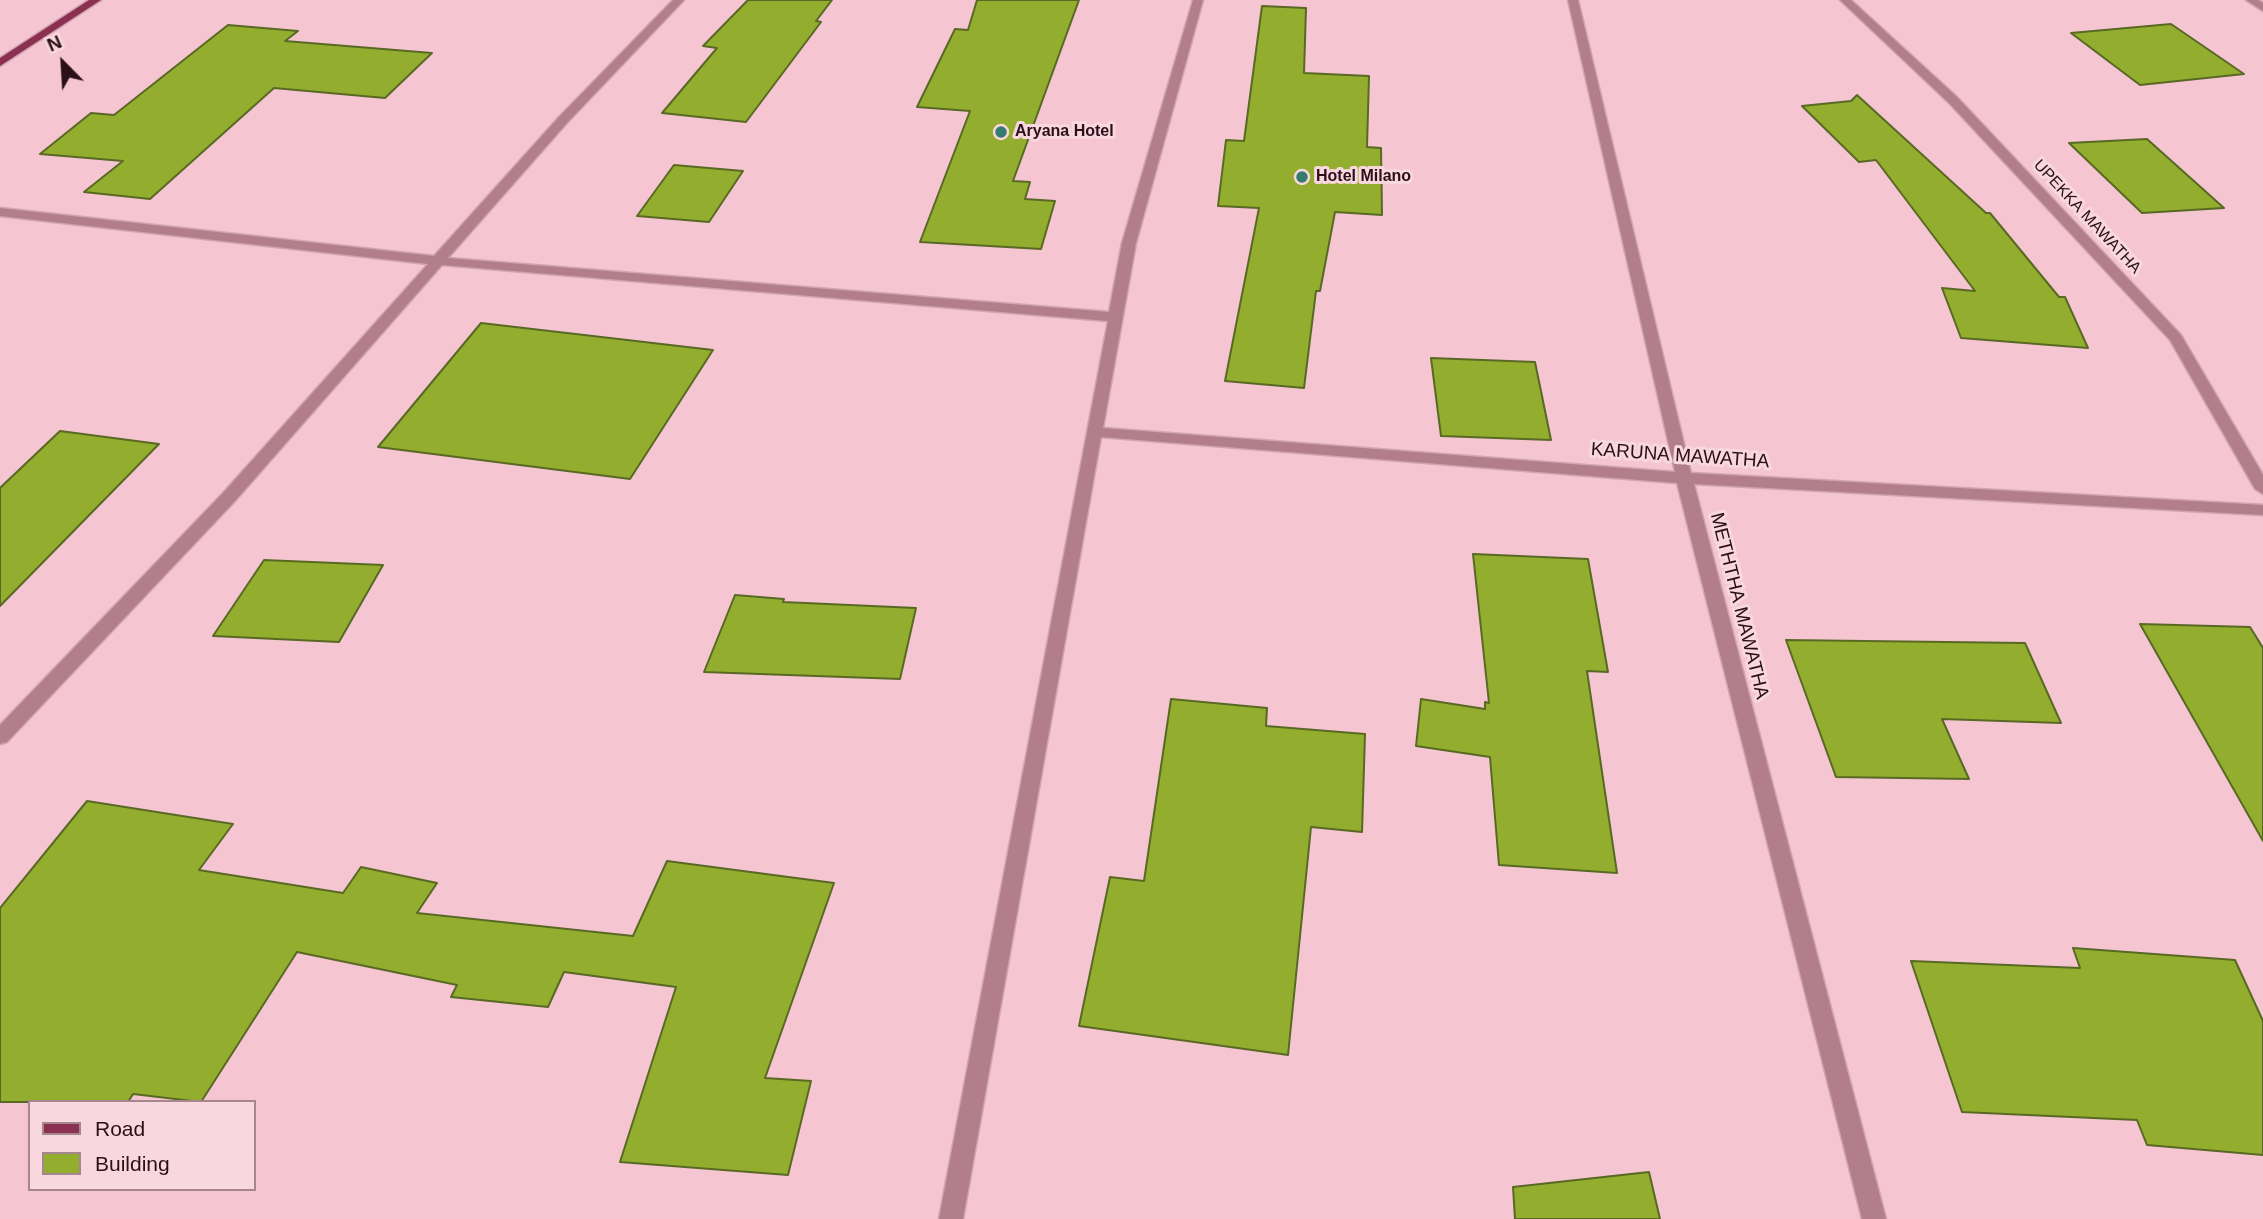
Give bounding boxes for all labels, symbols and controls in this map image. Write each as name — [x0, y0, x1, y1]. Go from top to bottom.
north arrow — [28, 28, 98, 98]
text: N — [44, 31, 65, 56]
place label: Aryana Hotel — [1015, 122, 1114, 142]
marker: Aryana Hotel — [993, 124, 1009, 140]
street label: UPEKKA MAWATHA — [2029, 156, 2145, 278]
place label: Hotel Milano — [1316, 167, 1411, 187]
marker: Hotel Milano — [1294, 169, 1310, 185]
street label: KARUNA MAWATHA — [1590, 438, 1770, 474]
street label: METHTHA MAWATHA — [1705, 510, 1773, 702]
legend — [28, 1100, 256, 1191]
text: Road — [95, 1117, 145, 1140]
text: Building — [95, 1152, 170, 1175]

